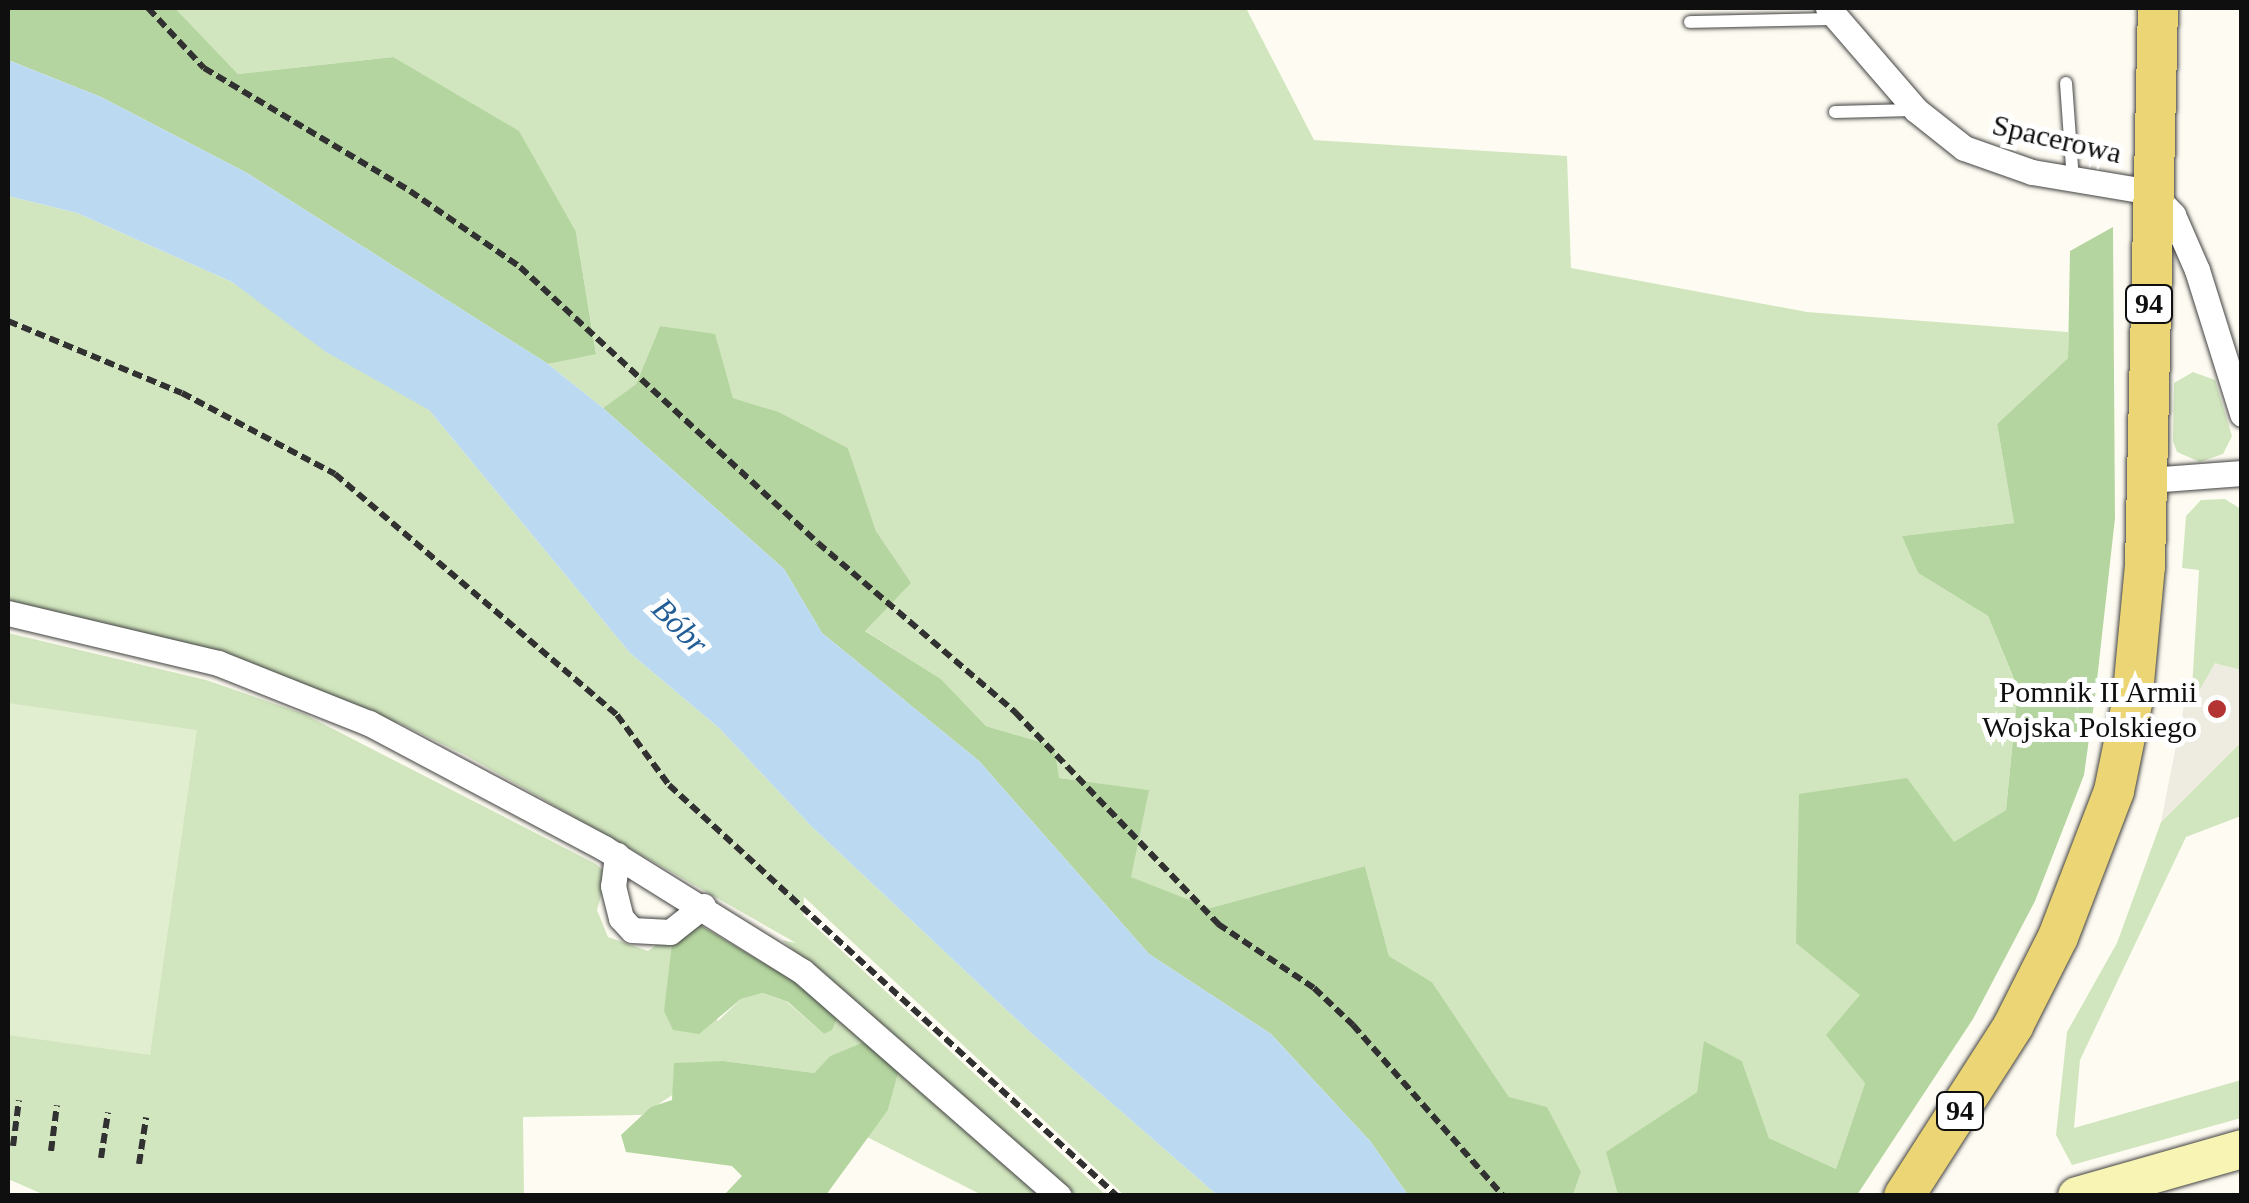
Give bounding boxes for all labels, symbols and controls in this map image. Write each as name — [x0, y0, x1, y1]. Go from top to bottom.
street label: Spacerowa — [1989, 107, 2125, 171]
road number: 94 — [2124, 281, 2174, 327]
water label: Bóbr — [644, 590, 716, 662]
place label: Pomnik II Armii Wojska Polskiego — [1982, 674, 2197, 744]
marker: Pomnik II Armii Wojska Polskiego — [2206, 698, 2228, 720]
road number: 94 — [1935, 1088, 1985, 1134]

